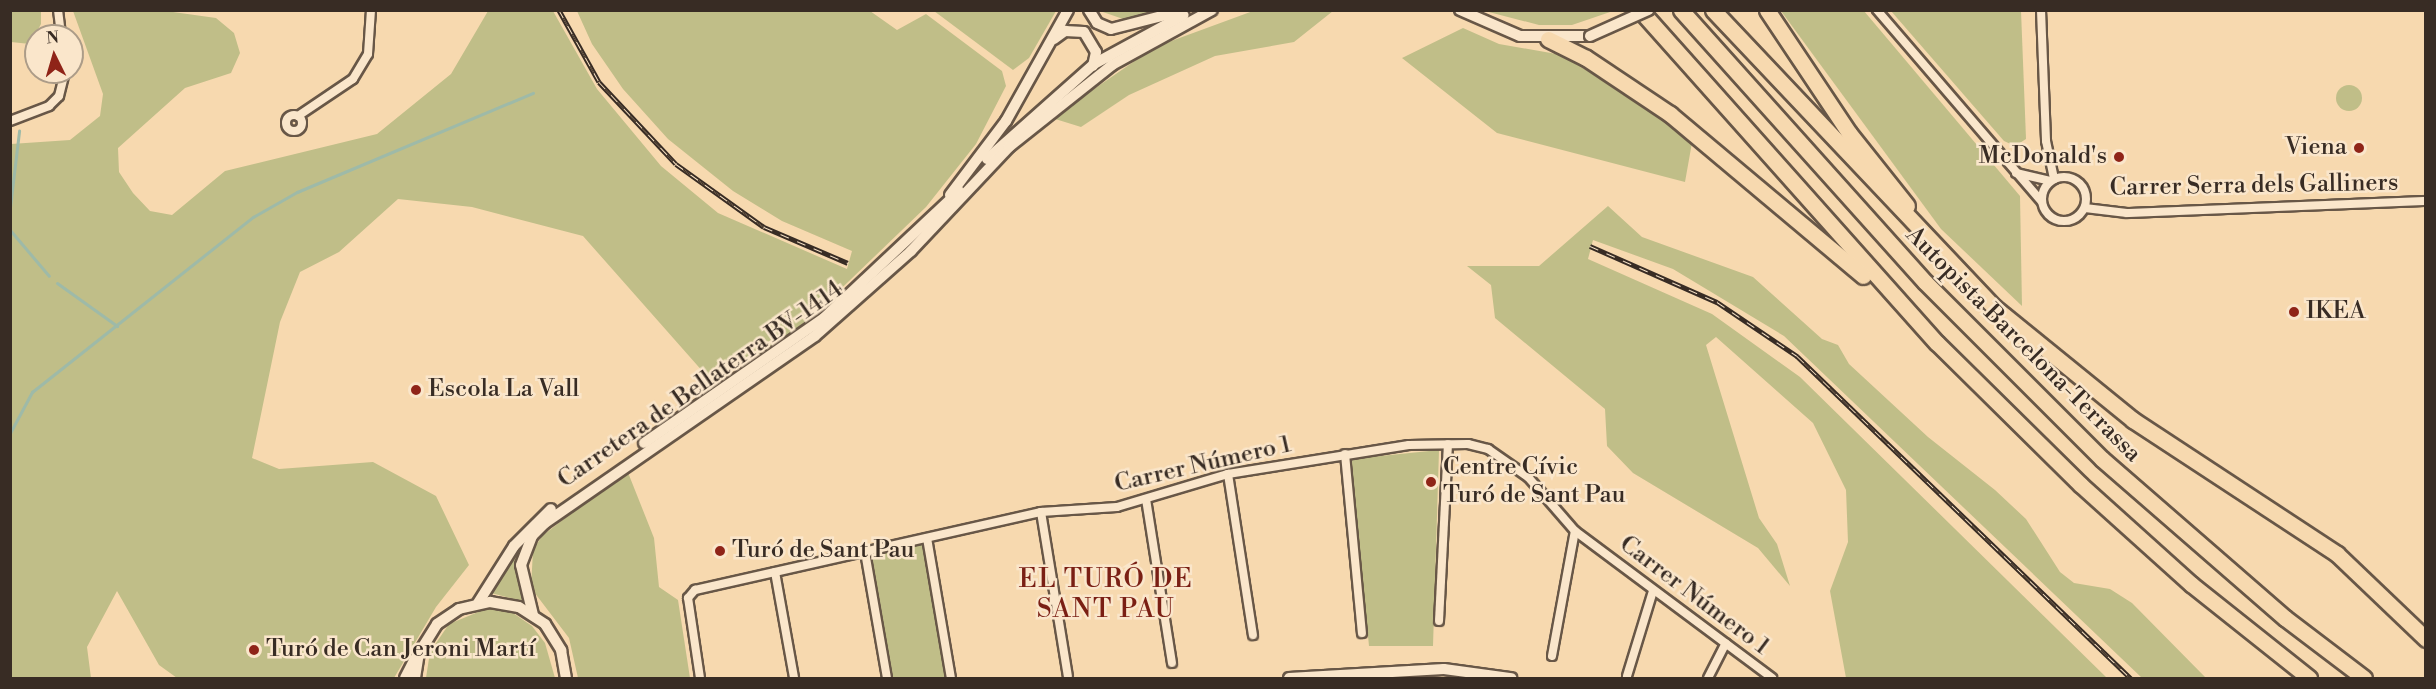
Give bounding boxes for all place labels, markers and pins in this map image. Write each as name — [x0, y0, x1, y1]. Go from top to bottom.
place label: Viena — [2285, 134, 2347, 162]
marker: Viena — [2352, 141, 2366, 155]
place label: McDonald's — [1978, 143, 2107, 171]
marker: McDonald's — [2112, 150, 2126, 164]
place label: IKEA — [2306, 298, 2366, 326]
marker: IKEA — [2287, 305, 2301, 319]
place label: Escola La Vall — [428, 376, 579, 404]
marker: Escola La Vall — [409, 383, 423, 397]
place label: Centre Cívic Turó de Sant Pau — [1443, 454, 1625, 510]
marker: Centre Cívic Turó de Sant Pau — [1424, 475, 1438, 489]
place label: Turó de Sant Pau — [732, 537, 914, 565]
marker: Turó de Sant Pau — [713, 544, 727, 558]
place label: Turó de Can Jeroni Martí — [266, 636, 536, 664]
marker: Turó de Can Jeroni Martí — [247, 643, 261, 657]

